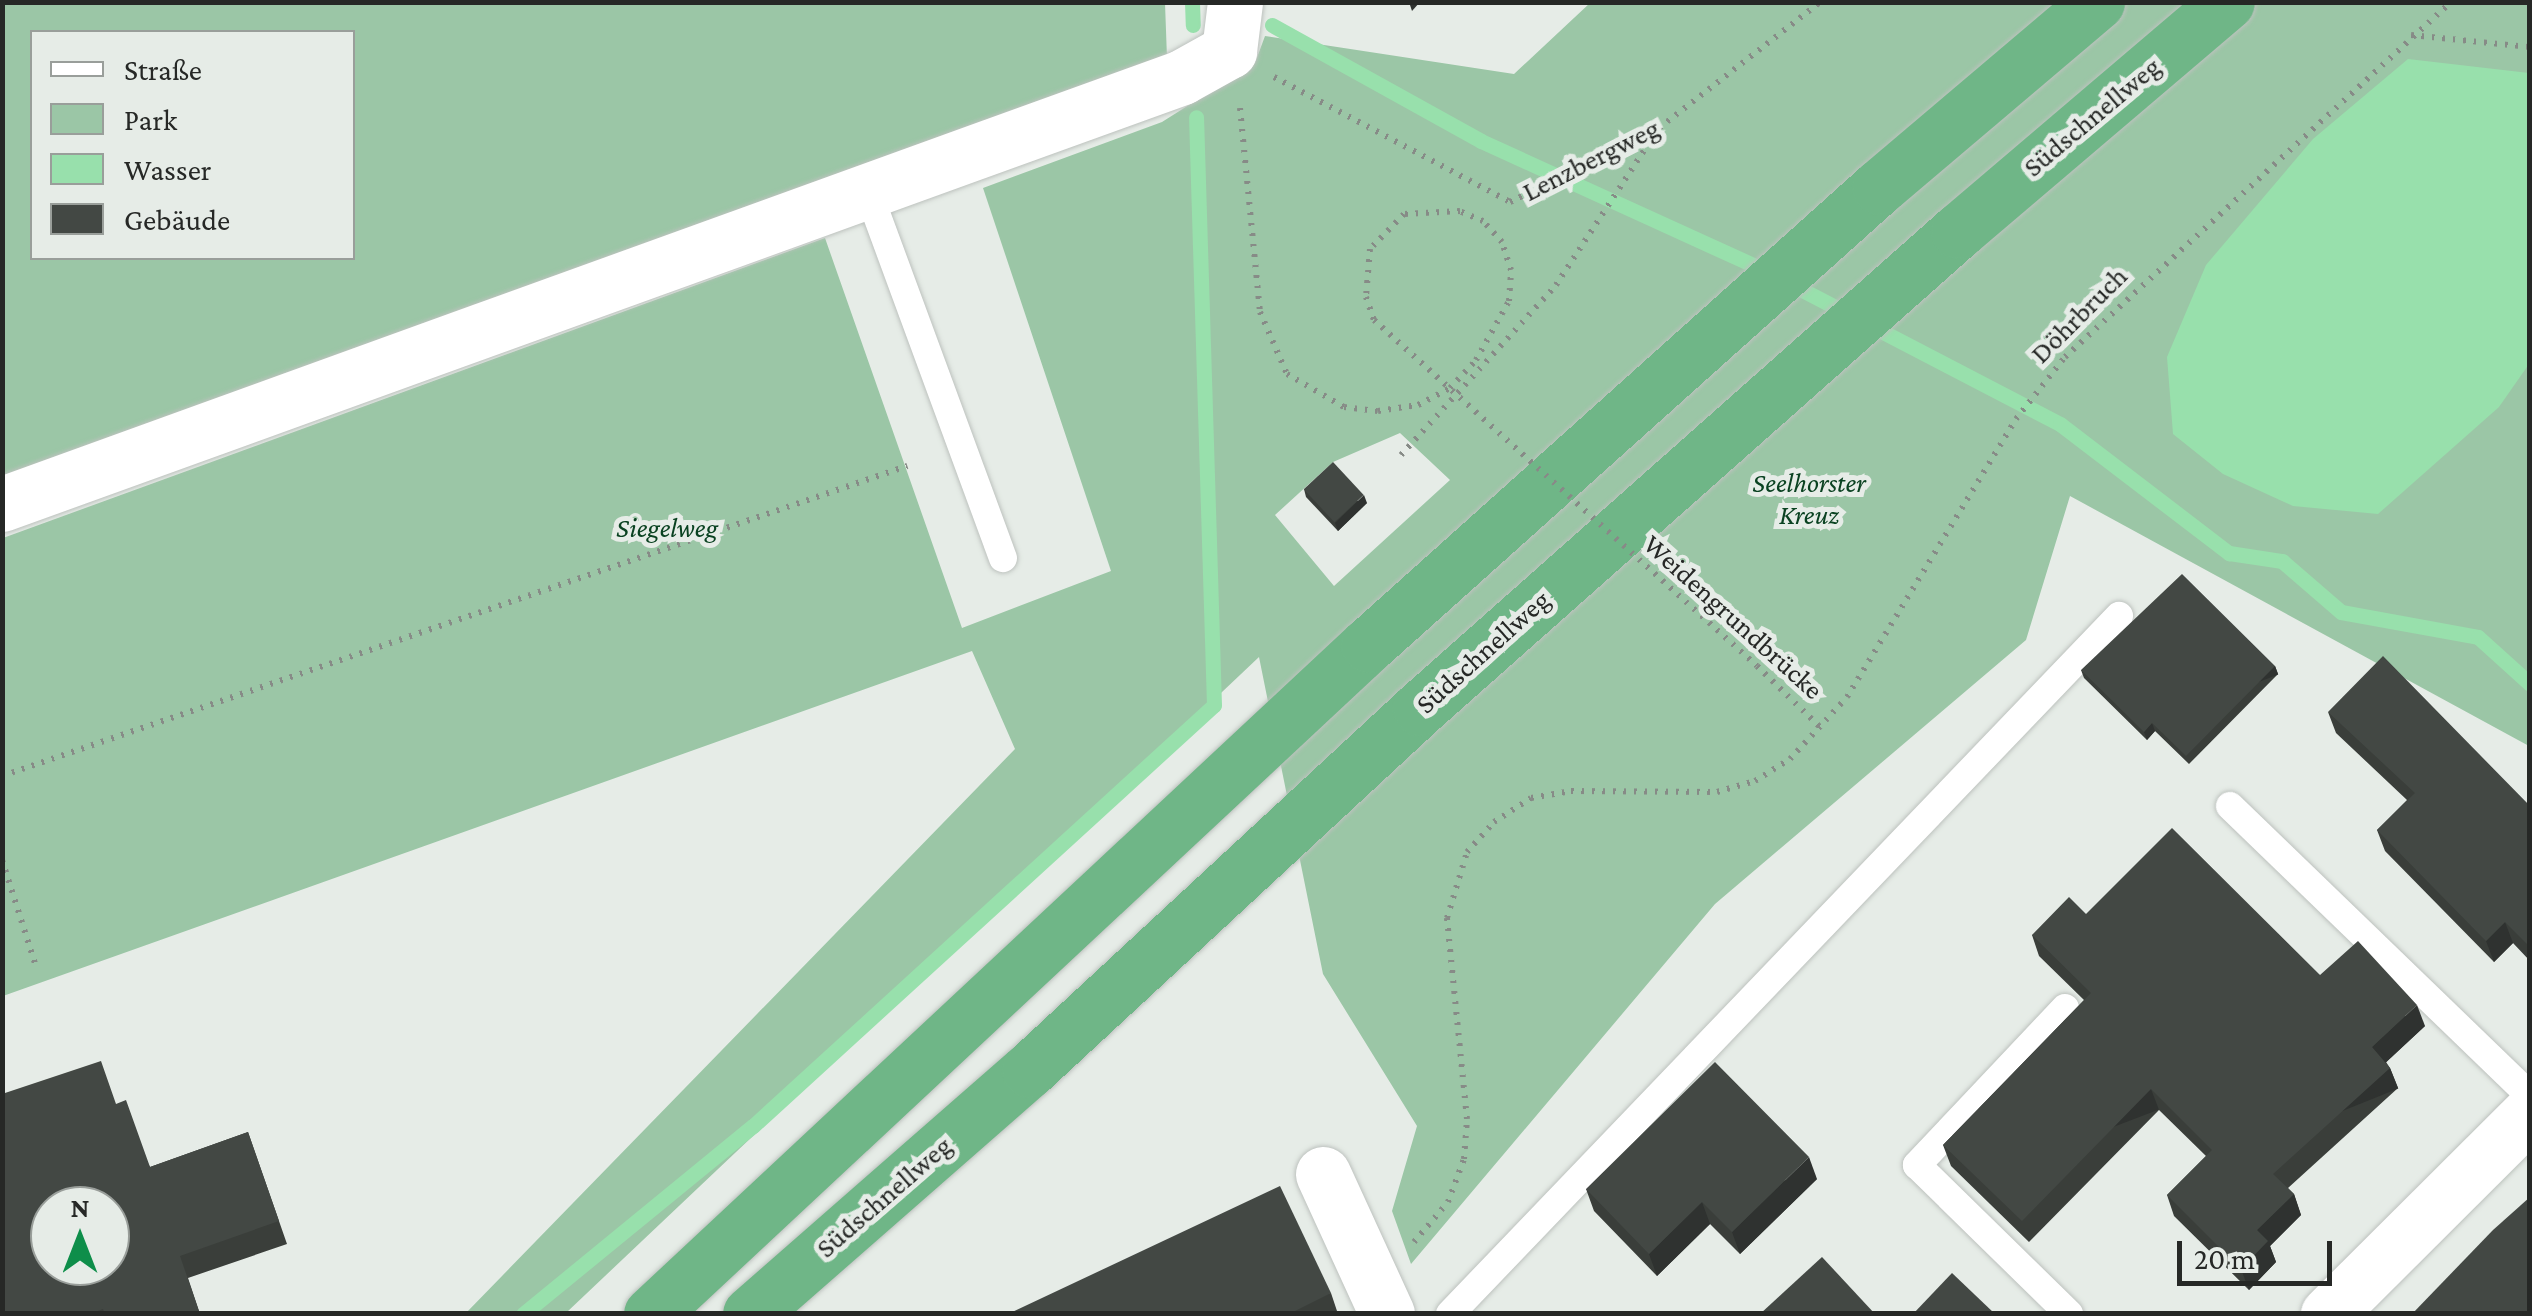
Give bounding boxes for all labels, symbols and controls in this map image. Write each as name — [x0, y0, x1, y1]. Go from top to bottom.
legend — [30, 30, 355, 260]
street label: Südschnellweg — [2017, 50, 2167, 184]
text: Straße — [124, 53, 202, 86]
text: Park — [124, 103, 177, 136]
street label: Lenzbergweg — [1517, 111, 1665, 209]
text: Wasser — [124, 153, 211, 186]
text: Gebäude — [124, 203, 230, 236]
street label: Döhrbruch — [2024, 260, 2134, 370]
park label: Seelhorster Kreuz — [1752, 466, 1866, 532]
park label: Siegelweg — [616, 511, 718, 545]
street label: Weidengrundbrücke — [1636, 527, 1830, 707]
street label: Südschnellweg — [1409, 583, 1557, 721]
street label: Südschnellweg — [809, 1129, 959, 1265]
north arrow — [30, 1186, 130, 1286]
text: N — [70, 1192, 90, 1223]
scale bar — [2182, 1221, 2337, 1283]
text: 20 m — [2194, 1242, 2255, 1275]

